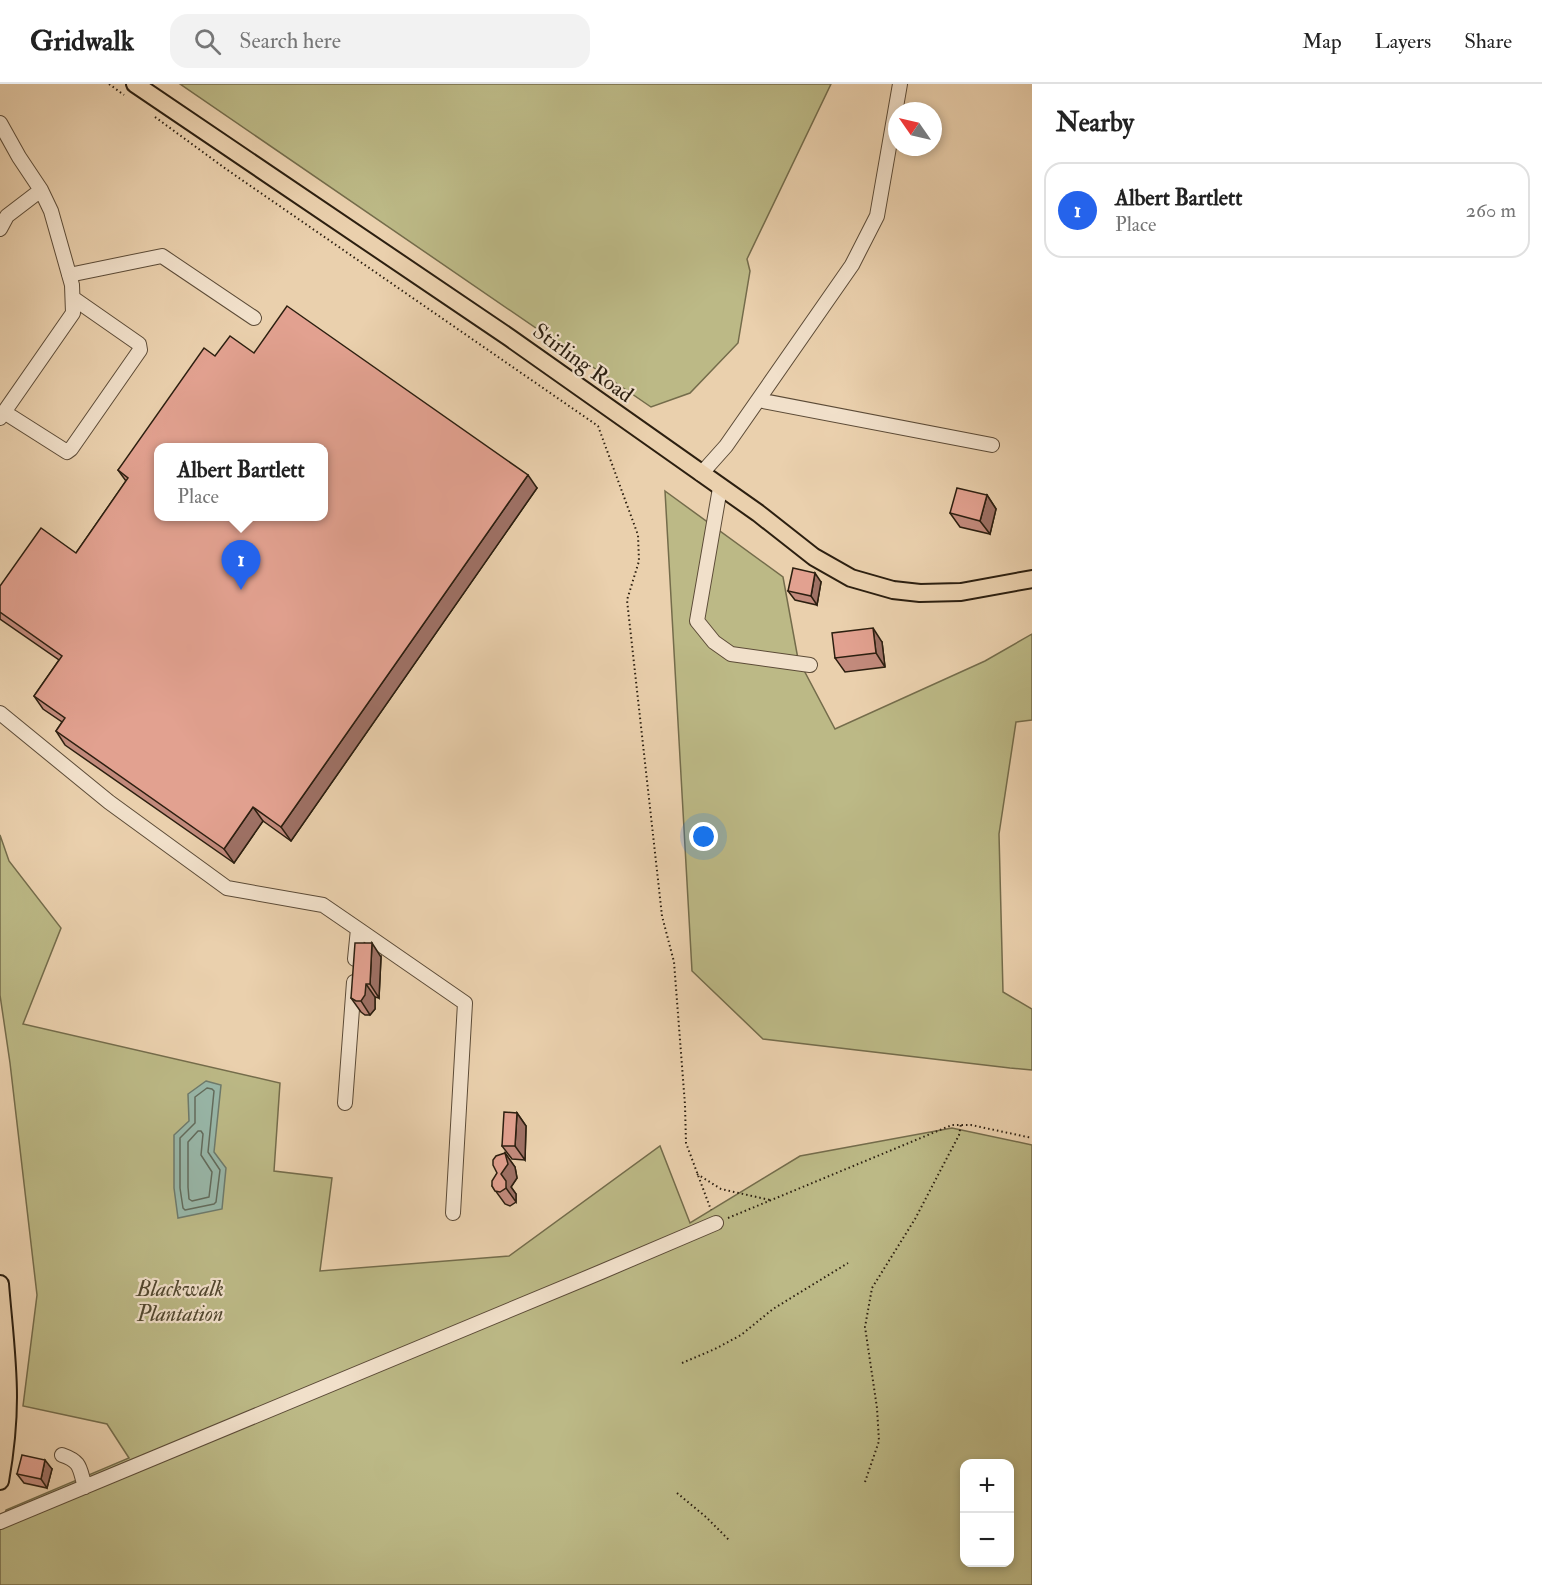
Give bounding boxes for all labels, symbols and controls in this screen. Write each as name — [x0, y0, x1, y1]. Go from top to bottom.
search box — [170, 14, 590, 68]
text: Gridwalk — [30, 24, 134, 59]
icon: search — [191, 25, 224, 58]
text: Search here — [239, 27, 341, 55]
text: Map — [1302, 28, 1342, 55]
text: Layers — [1375, 28, 1431, 55]
text: Share — [1464, 28, 1512, 55]
north arrow — [888, 102, 942, 156]
text: Nearby — [1056, 107, 1134, 139]
text: Albert Bartlett — [1115, 184, 1242, 212]
text: 1 — [1074, 198, 1081, 223]
text: 260 m — [1466, 198, 1516, 223]
text: Place — [1115, 212, 1156, 237]
street label: Stirling Road — [527, 317, 639, 409]
popup — [154, 443, 328, 521]
text: Albert Bartlett — [177, 456, 305, 484]
text: Place — [177, 484, 219, 509]
pin: 1 — [222, 540, 260, 590]
your location — [689, 822, 718, 851]
park label: Blackwalk Plantation — [135, 1275, 224, 1328]
map controls — [960, 1459, 1014, 1567]
button: + — [960, 1459, 1014, 1513]
button: − — [960, 1513, 1014, 1567]

